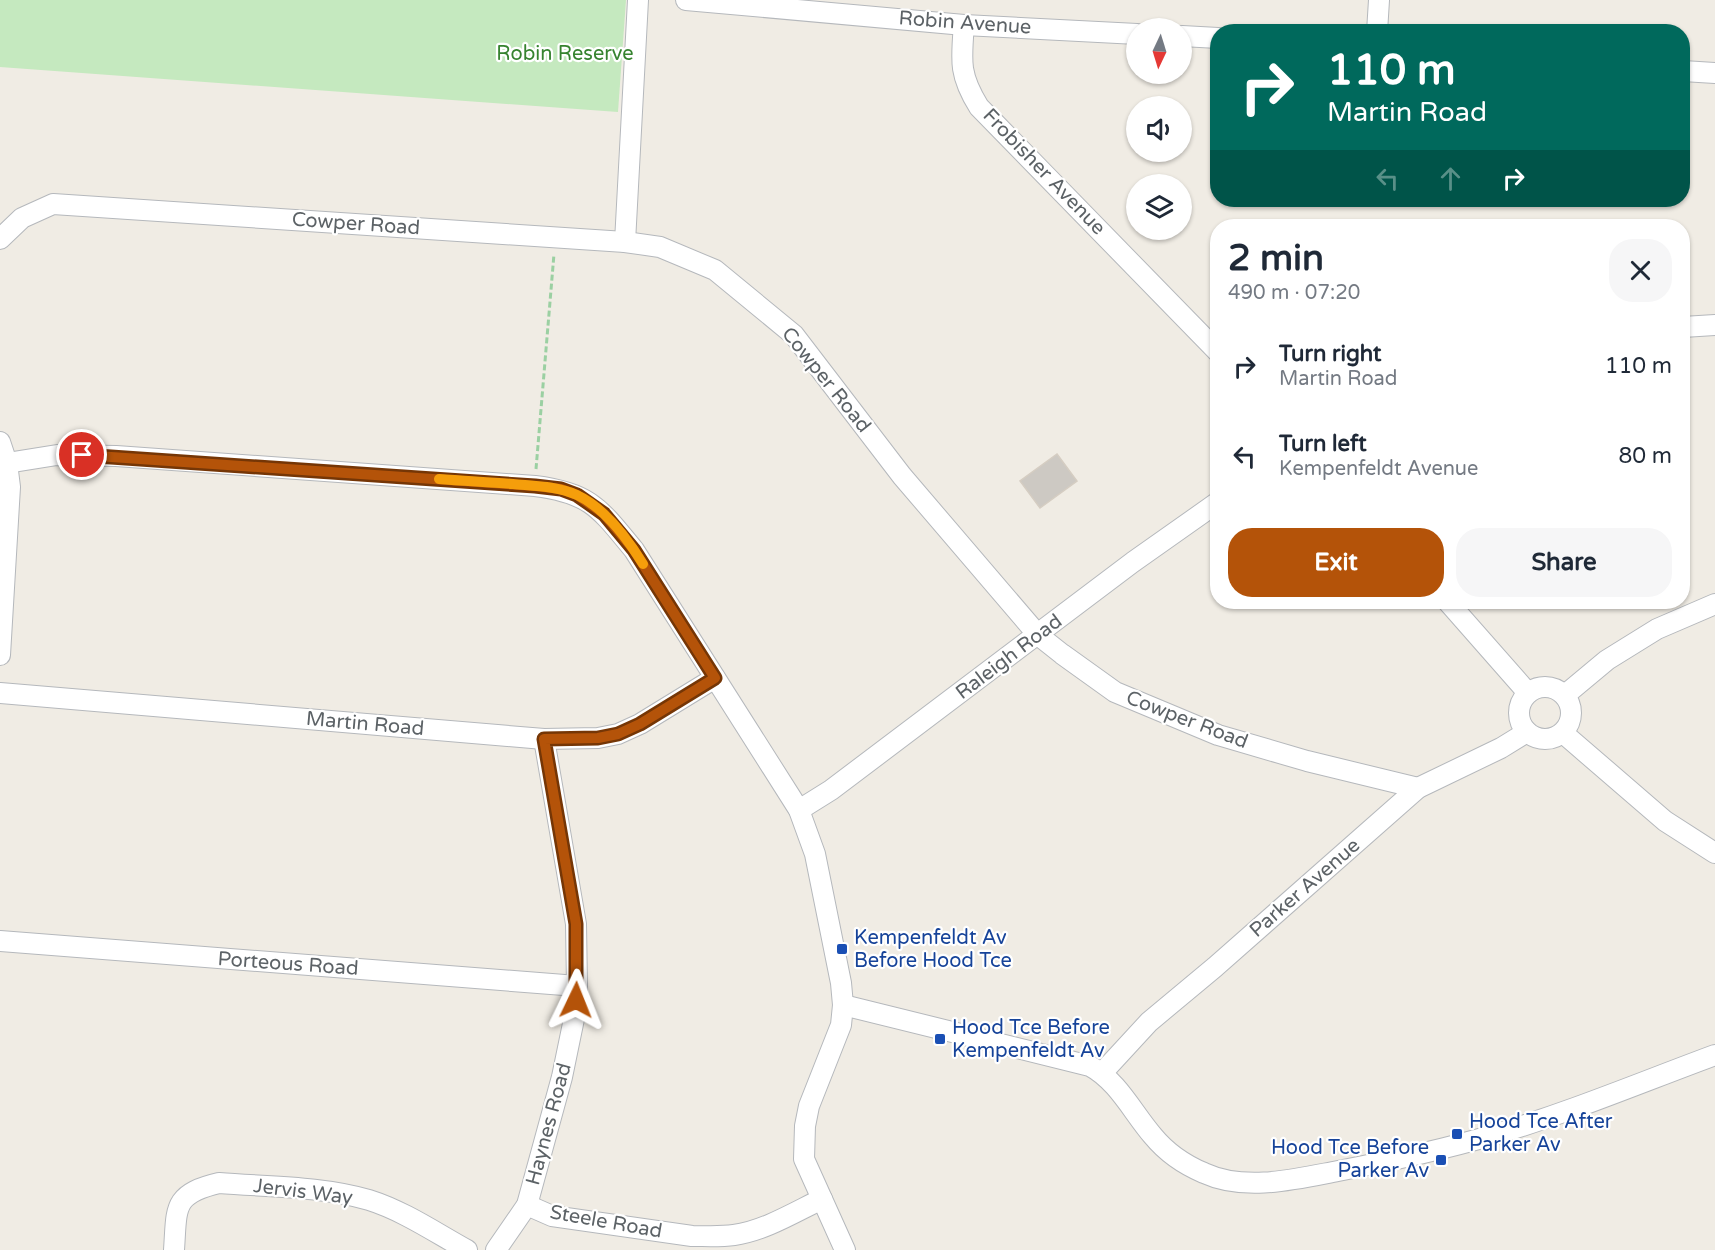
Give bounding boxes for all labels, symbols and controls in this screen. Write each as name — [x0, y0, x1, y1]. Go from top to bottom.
street label: Robin Avenue — [898, 6, 1032, 40]
north arrow — [1126, 18, 1192, 84]
map controls — [1126, 18, 1192, 240]
park label: Robin Reserve — [496, 42, 634, 66]
text: 110 m — [1327, 45, 1456, 96]
icon: right — [1228, 48, 1306, 126]
button: sound — [1126, 96, 1192, 162]
text: Martin Road — [1327, 96, 1487, 129]
street label: Frobisher Avenue — [978, 104, 1110, 240]
icon: left — [1371, 162, 1404, 195]
icon: ahead — [1434, 162, 1467, 195]
icon: right — [1497, 162, 1530, 195]
button: layers — [1126, 174, 1192, 240]
street label: Cowper Road — [291, 208, 421, 240]
text: 2 min — [1228, 237, 1324, 280]
button: close — [1609, 239, 1672, 302]
text: 490 m · 07:20 — [1228, 281, 1360, 305]
street label: Cowper Road — [776, 323, 876, 437]
text: Turn right — [1279, 341, 1381, 367]
icon: right — [1228, 350, 1261, 383]
text: 110 m — [1605, 353, 1672, 379]
text: Martin Road — [1279, 367, 1397, 391]
pin — [56, 429, 107, 480]
text: Turn left — [1279, 431, 1367, 457]
icon: arrive — [65, 438, 98, 471]
icon: left — [1228, 440, 1261, 473]
text: 80 m — [1618, 443, 1672, 469]
text: Kempenfeldt Avenue — [1279, 457, 1478, 481]
button: Exit — [1228, 528, 1444, 597]
button: Share — [1456, 528, 1672, 597]
street label: Raleigh Road — [951, 609, 1067, 705]
street label: Cowper Road — [1123, 686, 1251, 754]
street label: Martin Road — [305, 707, 425, 741]
street label: Parker Avenue — [1245, 834, 1365, 942]
place label: Kempenfeldt Av Before Hood Tce — [854, 926, 1012, 973]
marker: Kempenfeldt Av Before Hood Tce — [835, 942, 849, 956]
street label: Porteous Road — [217, 947, 359, 981]
position arrow — [544, 968, 608, 1032]
place label: Hood Tce Before Kempenfeldt Av — [952, 1016, 1110, 1063]
marker: Hood Tce Before Kempenfeldt Av — [933, 1032, 947, 1046]
street label: Haynes Road — [521, 1060, 577, 1188]
place label: Hood Tce After Parker Av — [1469, 1110, 1613, 1157]
marker: Hood Tce After Parker Av — [1450, 1127, 1464, 1141]
place label: Hood Tce Before Parker Av — [1271, 1136, 1429, 1183]
marker: Hood Tce Before Parker Av — [1434, 1153, 1448, 1167]
street label: Jervis Way — [252, 1174, 354, 1210]
street label: Steele Road — [548, 1200, 664, 1244]

